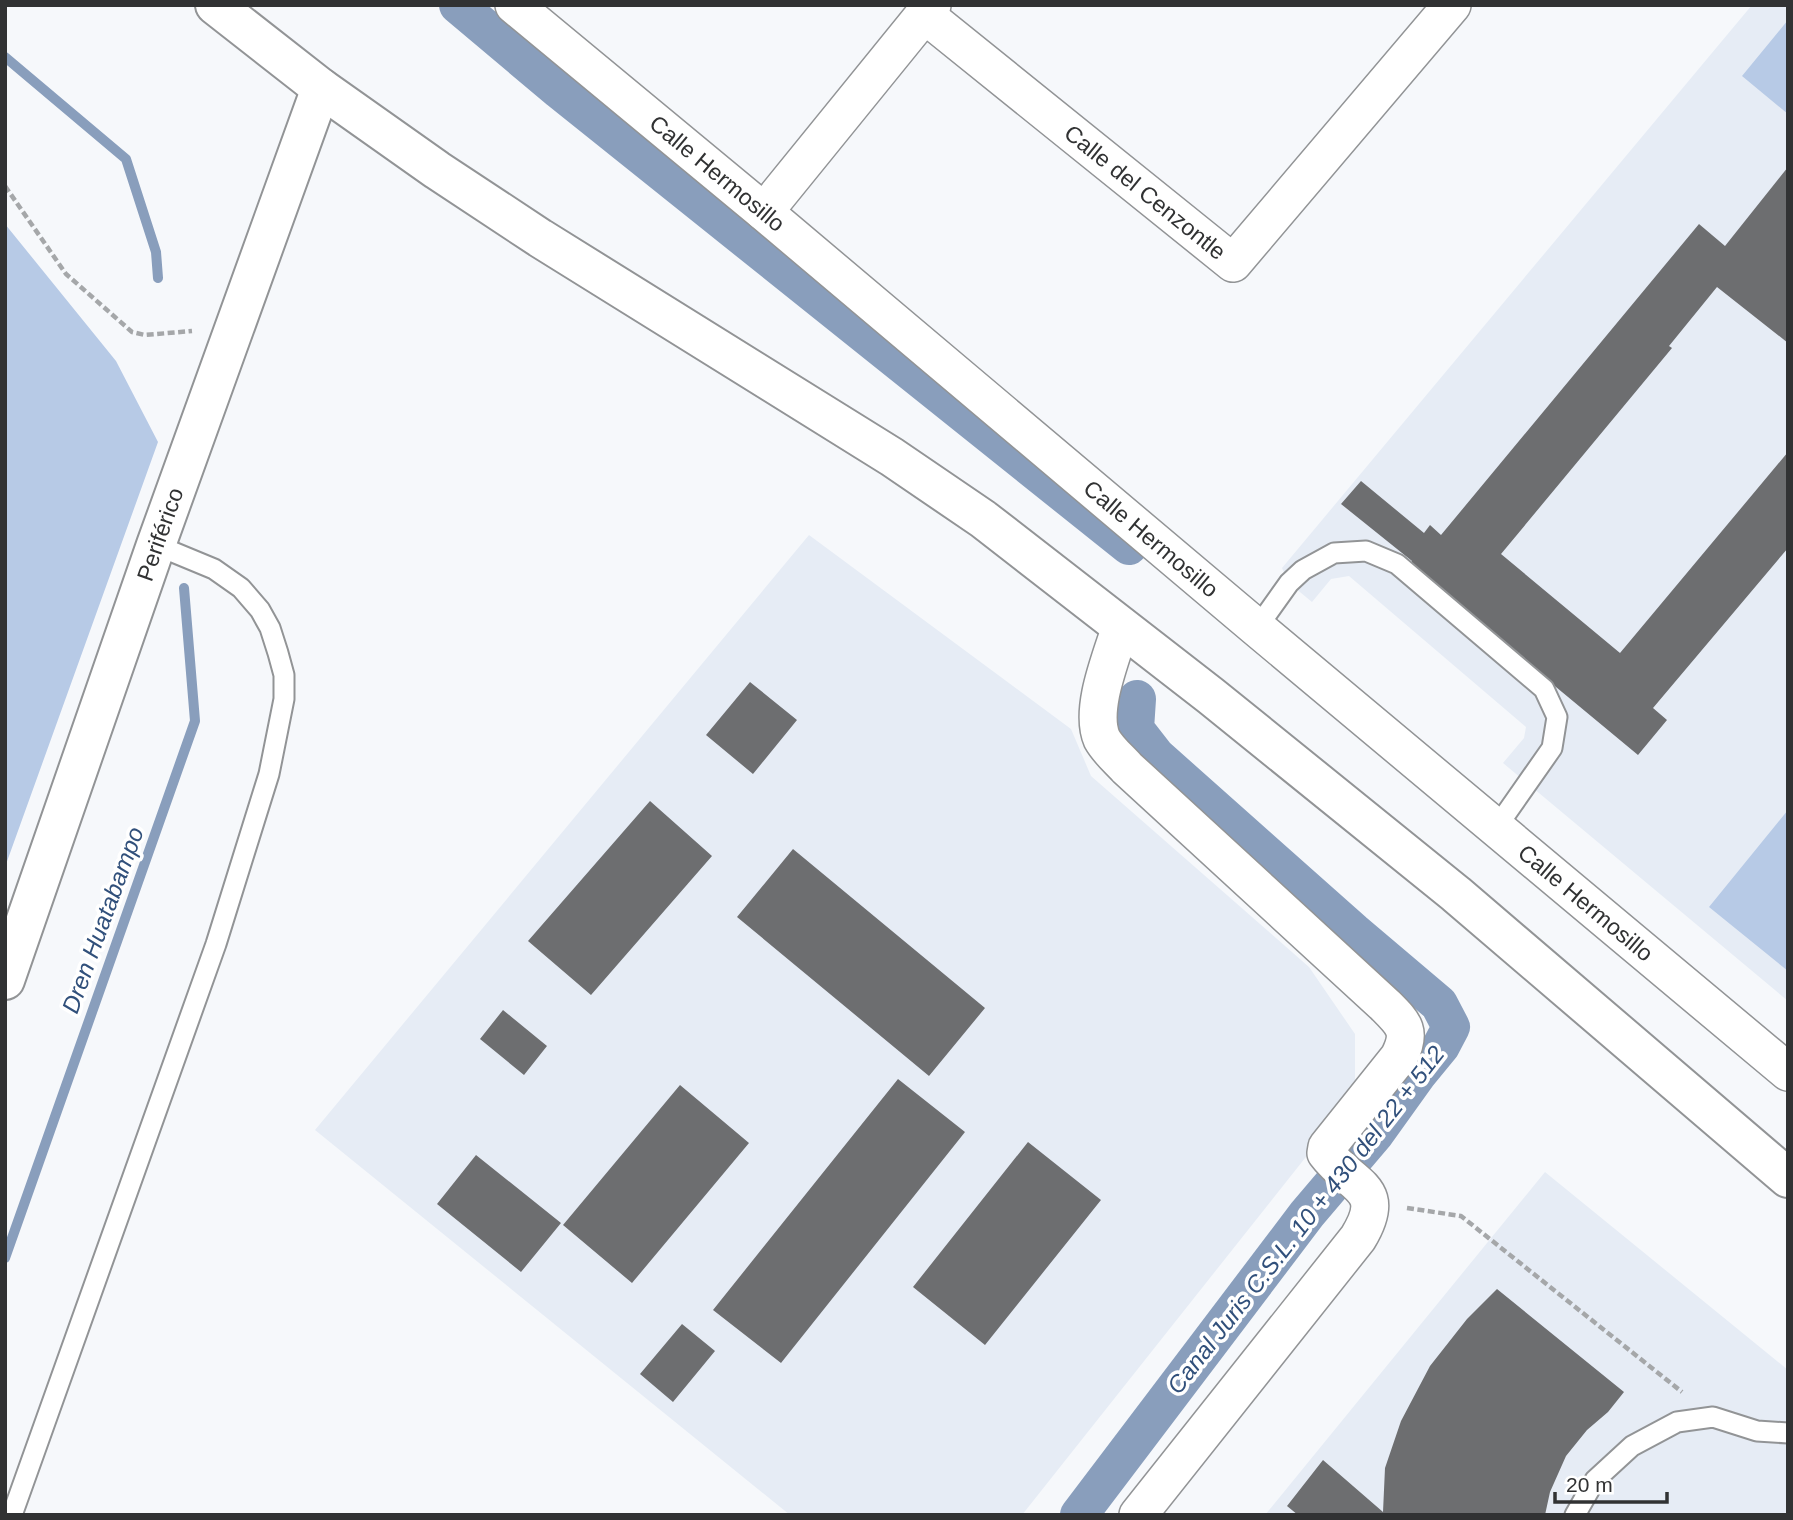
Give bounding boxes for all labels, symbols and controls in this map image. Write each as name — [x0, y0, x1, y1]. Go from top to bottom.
street label: Calle Hermosillo — [645, 110, 790, 237]
street label: Calle del Cenzontle — [1059, 119, 1231, 265]
street label: Calle Hermosillo — [1079, 475, 1223, 603]
street label: Periférico — [132, 484, 189, 584]
water label: Dren Huatabampo — [56, 823, 149, 1017]
street label: Calle Hermosillo — [1513, 839, 1658, 967]
water label: Canal Juris C.S.L. 10 + 430 del 22 + 512 — [1161, 1041, 1450, 1399]
scale bar — [1555, 1460, 1667, 1504]
text: 20 m — [1566, 1473, 1613, 1496]

